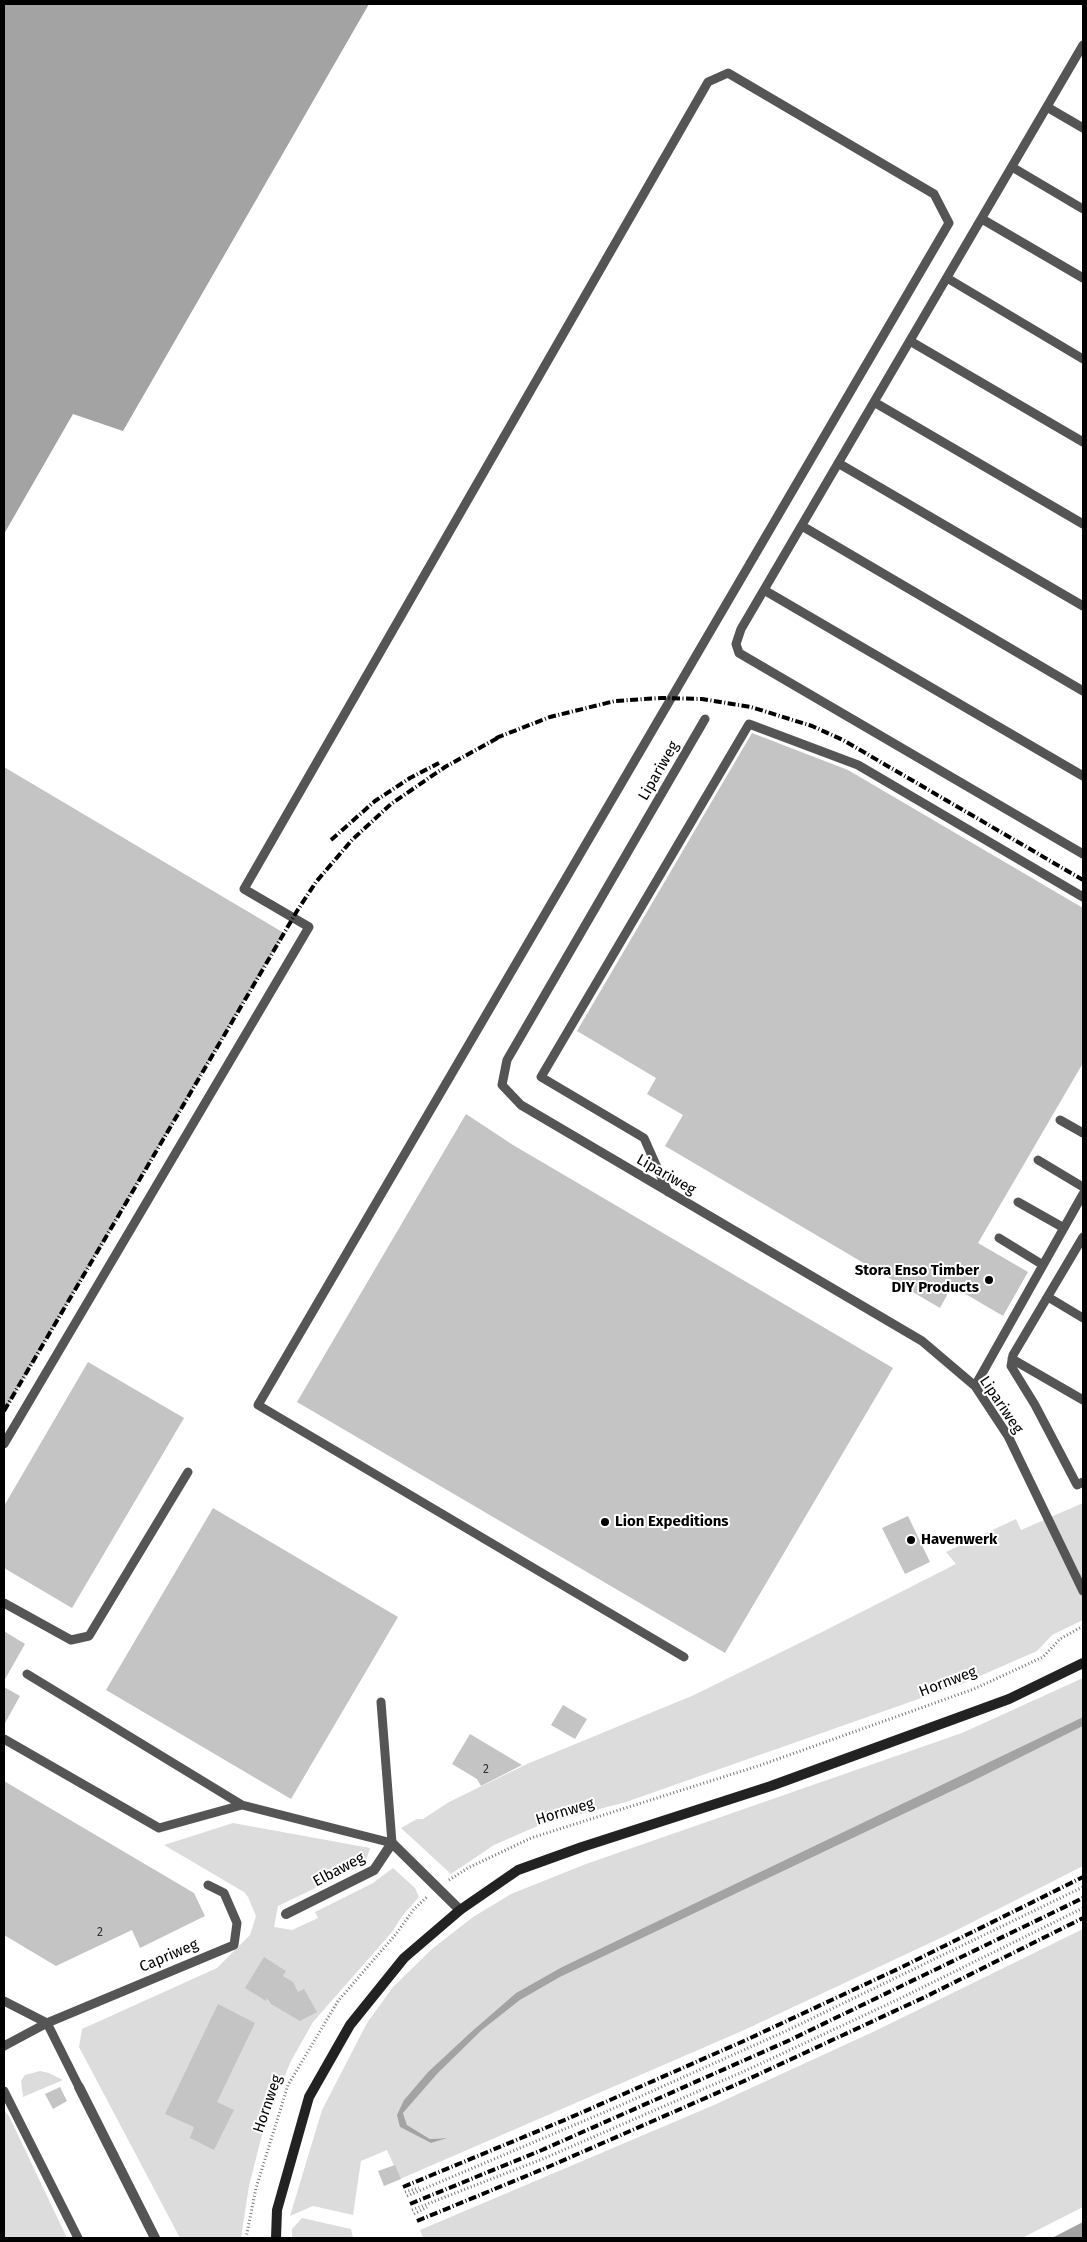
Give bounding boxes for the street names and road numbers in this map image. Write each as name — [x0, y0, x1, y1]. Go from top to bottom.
street label: Lipariweg — [635, 738, 683, 804]
street label: Lipariweg — [633, 1151, 699, 1199]
street label: Lipariweg — [975, 1373, 1027, 1437]
street label: Hornweg — [917, 1663, 979, 1701]
street label: Hornweg — [534, 1795, 596, 1829]
street label: Elbaweg — [310, 1849, 368, 1891]
street label: Capriweg — [137, 1936, 201, 1976]
street label: Hornweg — [250, 2073, 286, 2135]

